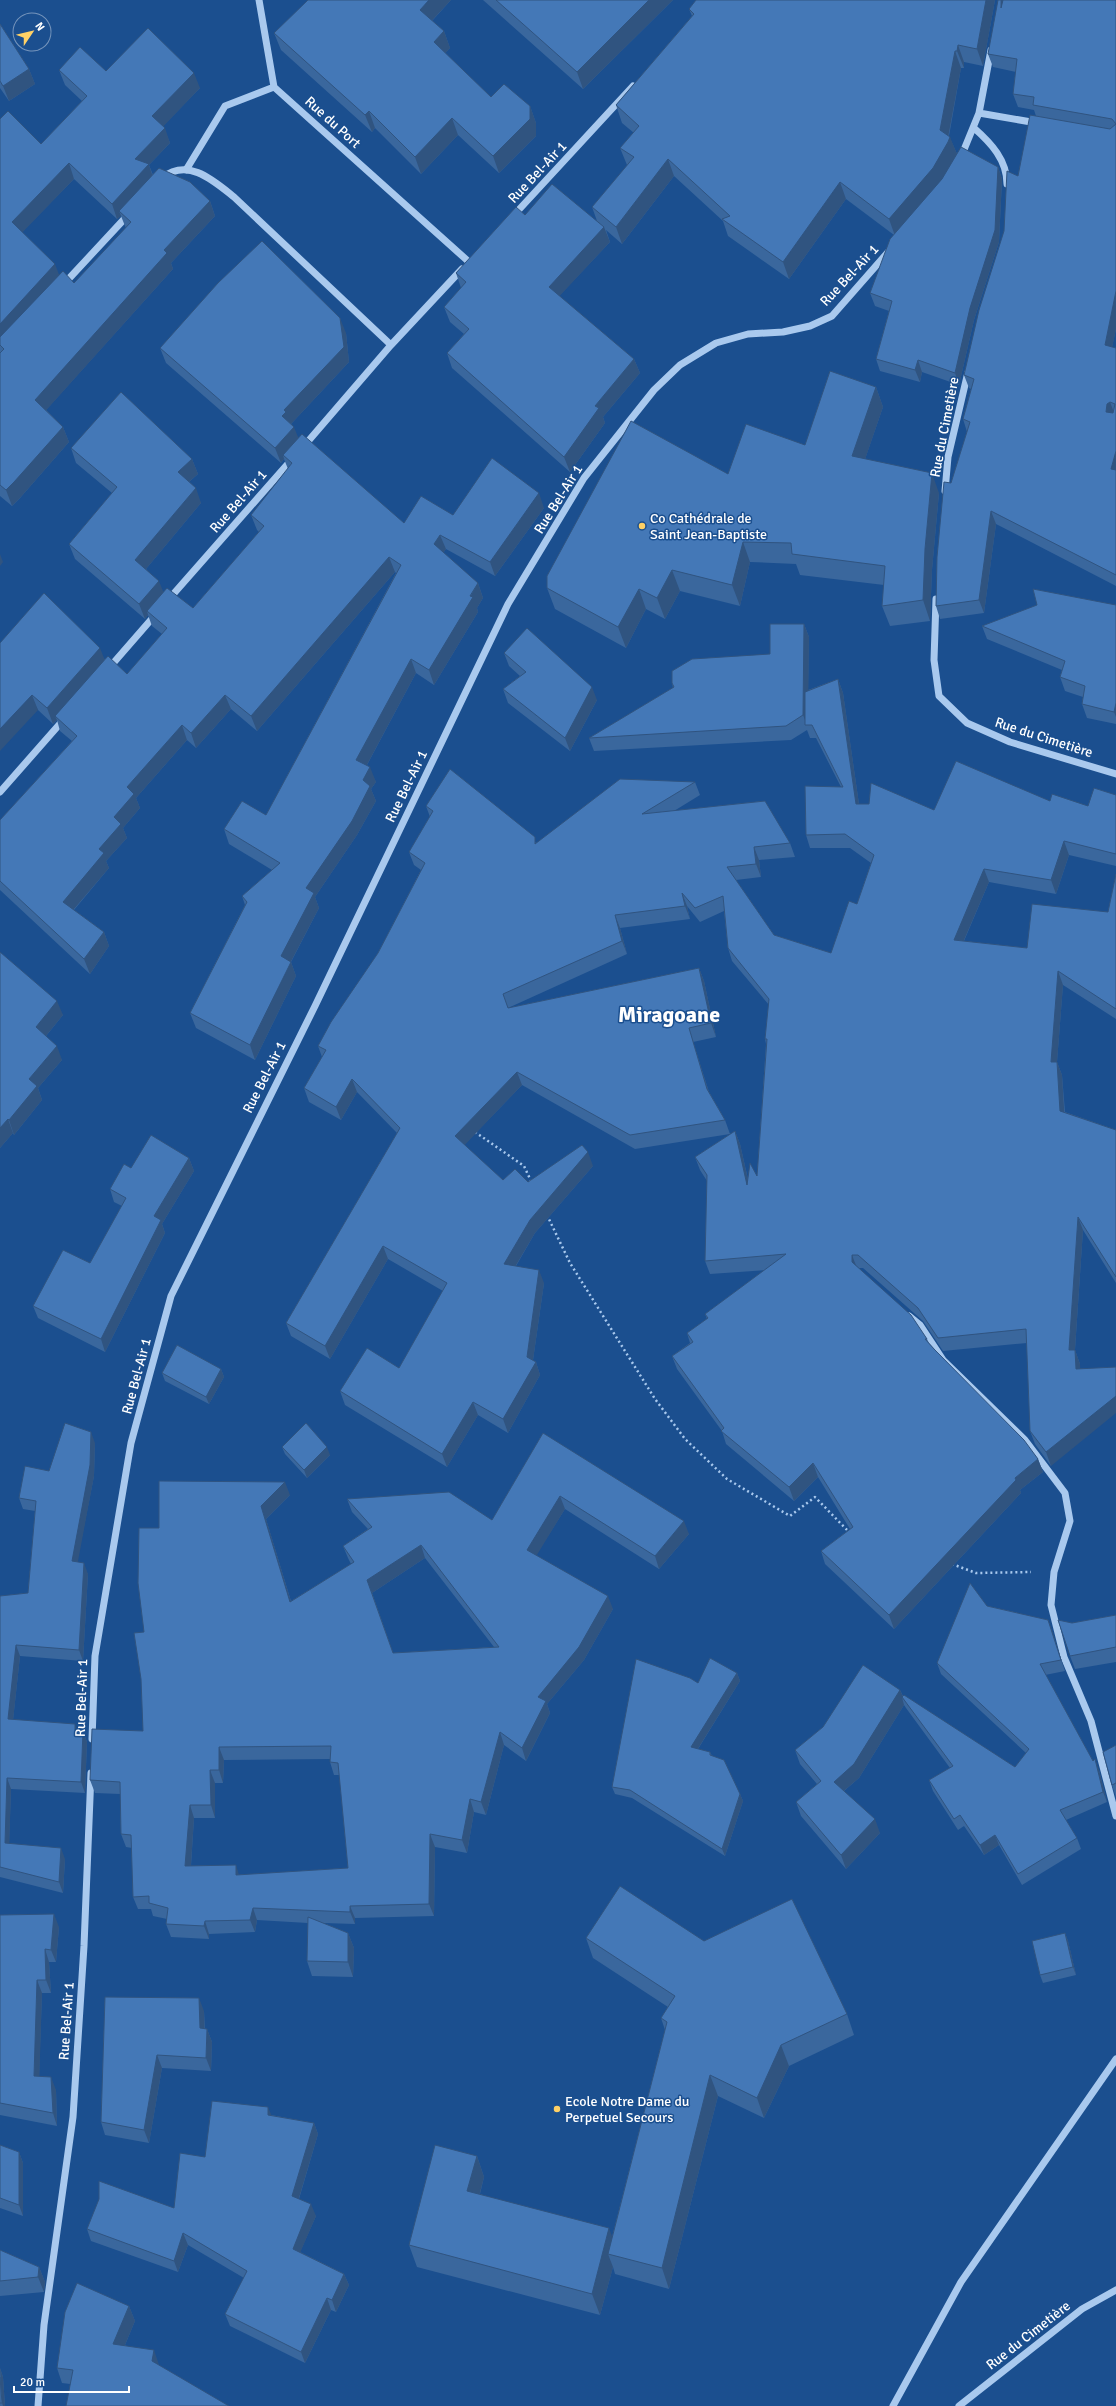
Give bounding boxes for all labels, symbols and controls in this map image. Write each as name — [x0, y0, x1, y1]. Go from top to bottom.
north arrow — [12, 12, 52, 52]
text: N — [32, 20, 47, 33]
street label: Rue du Port — [301, 93, 364, 152]
street label: Rue Bel-Air 1 — [504, 138, 570, 207]
street label: Rue Bel-Air 1 — [816, 241, 882, 310]
street label: Rue du Cimetière — [926, 375, 963, 479]
street label: Rue Bel-Air 1 — [530, 462, 586, 537]
street label: Rue Bel-Air 1 — [206, 466, 270, 536]
place label: Co Cathédrale de Saint Jean-Baptiste — [650, 510, 767, 543]
marker: Co Cathédrale de Saint Jean-Baptiste — [637, 521, 647, 531]
street label: Rue du Cimetière — [993, 714, 1095, 761]
street label: Rue Bel-Air 1 — [382, 747, 431, 825]
district label: Miragoane — [618, 1001, 720, 1028]
street label: Rue Bel-Air 1 — [239, 1038, 290, 1116]
street label: Rue Bel-Air 1 — [118, 1336, 155, 1416]
street label: Rue Bel-Air 1 — [72, 1659, 91, 1737]
street label: Rue Bel-Air 1 — [55, 1981, 78, 2061]
place label: Ecole Notre Dame du Perpetuel Secours — [565, 2093, 690, 2126]
marker: Ecole Notre Dame du Perpetuel Secours — [552, 2104, 562, 2114]
street label: Rue du Cimetière — [983, 2297, 1074, 2374]
scale bar — [14, 2368, 129, 2394]
text: 20 m — [20, 2375, 45, 2390]

